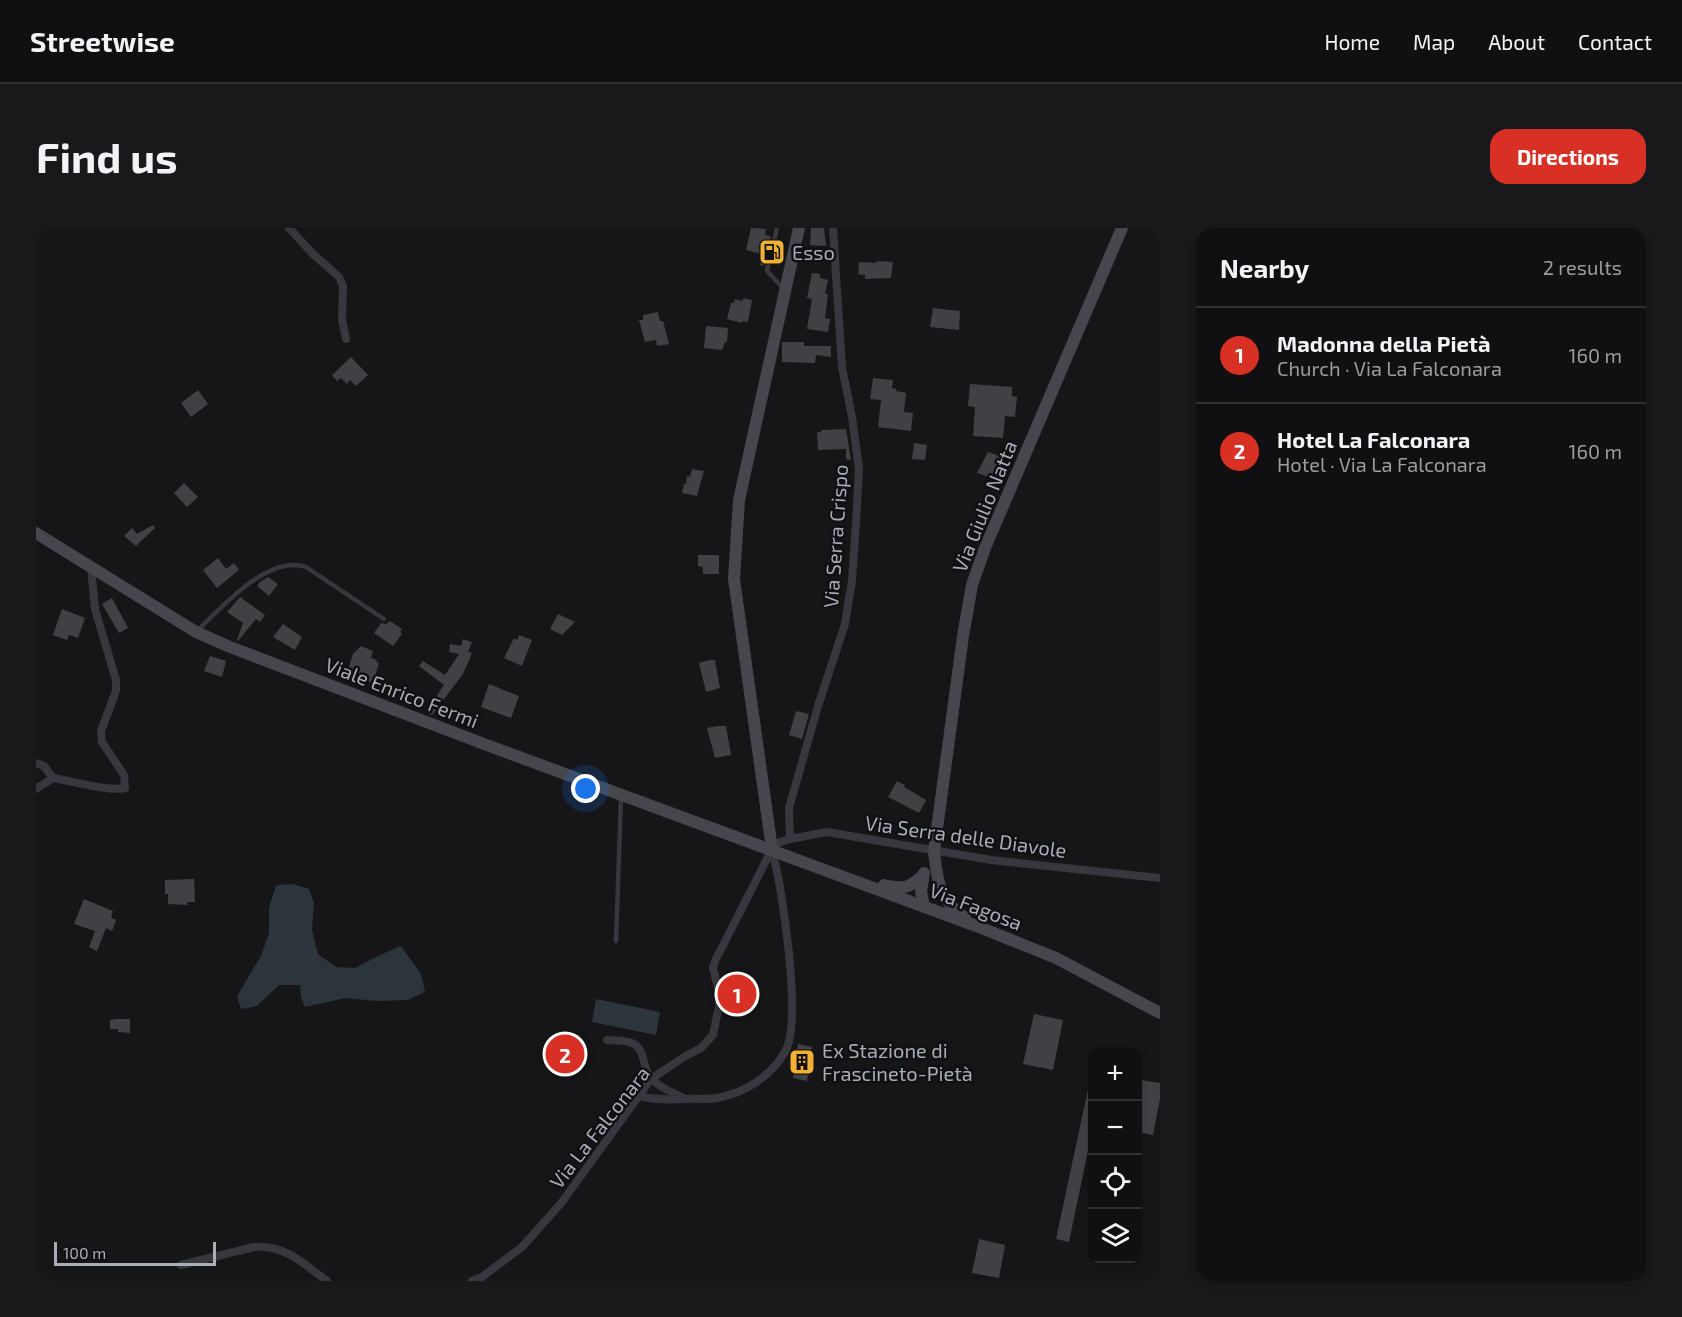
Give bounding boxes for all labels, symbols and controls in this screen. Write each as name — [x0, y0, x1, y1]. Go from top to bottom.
text: Streetwise — [30, 24, 175, 58]
text: Home — [1324, 29, 1380, 54]
text: Map — [1413, 29, 1455, 54]
text: About — [1488, 29, 1545, 54]
text: Contact — [1578, 29, 1652, 54]
button: Directions — [1490, 129, 1646, 184]
text: Find us — [36, 131, 178, 181]
fuel station icon: Esso — [757, 237, 787, 267]
place label: Esso — [792, 240, 835, 264]
text: Nearby — [1220, 252, 1309, 283]
text: 2 results — [1543, 255, 1622, 279]
text: Madonna della Pietà — [1277, 330, 1490, 356]
text: 1 — [1235, 343, 1244, 367]
text: 160 m — [1569, 343, 1622, 367]
text: Church · Via La Falconara — [1277, 356, 1502, 380]
text: Hotel La Falconara — [1277, 426, 1470, 452]
street label: Via Giulio Natta — [947, 437, 1021, 575]
text: 2 — [1234, 439, 1245, 463]
text: 160 m — [1569, 439, 1622, 463]
text: Hotel · Via La Falconara — [1277, 452, 1487, 476]
street label: Via Serra Crispo — [818, 464, 852, 608]
street label: Viale Enrico Fermi — [322, 652, 482, 732]
your location — [571, 774, 600, 803]
street label: Via Serra delle Diavole — [864, 810, 1068, 862]
street label: Via Fagosa — [926, 877, 1026, 935]
pin: 1 — [718, 972, 756, 1017]
pin: 2 — [546, 1032, 584, 1076]
place label: Ex Stazione di Frascineto-Pietà — [822, 1038, 973, 1085]
building icon: Ex Stazione di Frascineto-Pietà — [787, 1047, 817, 1077]
map controls — [1088, 1047, 1142, 1263]
button: + — [1088, 1047, 1142, 1101]
street label: Via La Falconara — [544, 1061, 654, 1193]
button: − — [1088, 1101, 1142, 1155]
button: locate — [1088, 1155, 1142, 1209]
button: layers — [1088, 1209, 1142, 1263]
scale bar — [54, 1239, 216, 1266]
text: 100 m — [63, 1243, 106, 1262]

